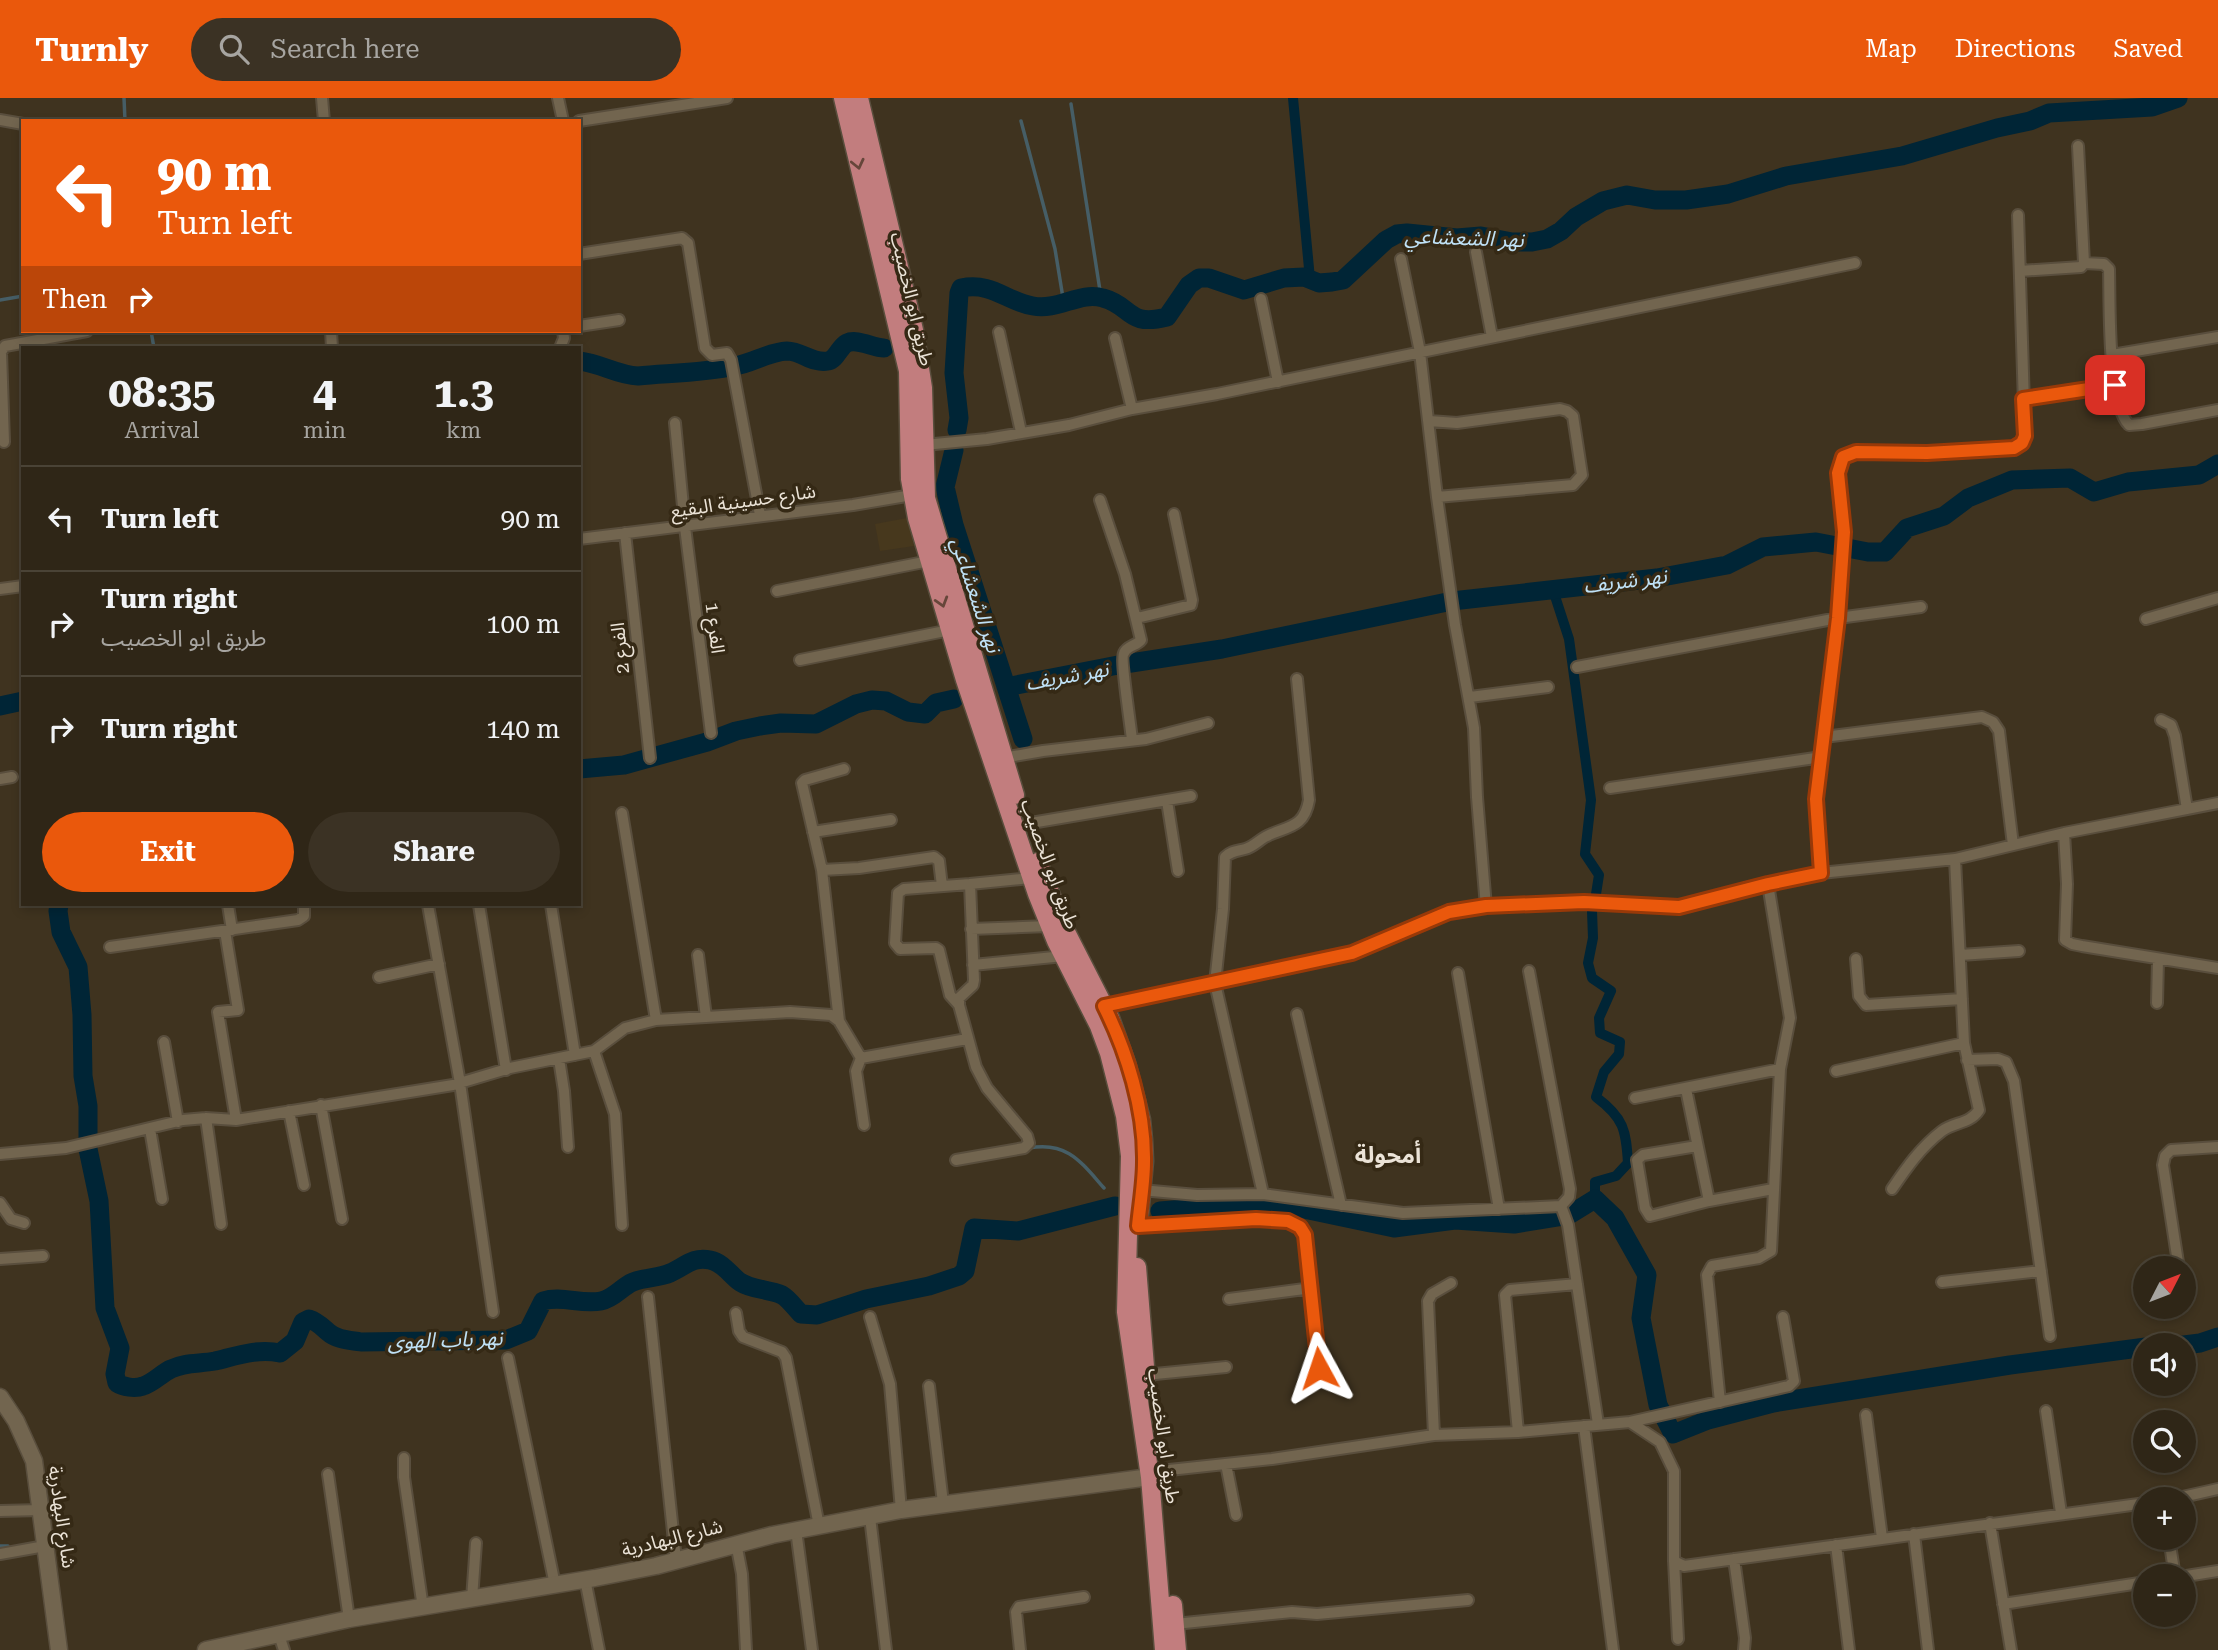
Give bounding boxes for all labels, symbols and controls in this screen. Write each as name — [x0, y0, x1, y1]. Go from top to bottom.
search box — [191, 18, 681, 81]
text: Turnly — [35, 30, 149, 69]
icon: search — [215, 30, 253, 68]
text: Search here — [271, 34, 419, 64]
text: Map — [1865, 35, 1917, 63]
text: Directions — [1955, 35, 2075, 63]
text: Saved — [2113, 35, 2183, 63]
text: 90 m — [157, 145, 272, 202]
icon: left — [42, 147, 133, 238]
one-way arrow — [850, 158, 865, 170]
text: Turn left — [157, 204, 292, 242]
water label: نهر الشعشاعي — [1404, 224, 1525, 256]
street label: طريق ابو الخصيب — [885, 230, 939, 368]
icon: right — [121, 280, 159, 318]
text: Then — [42, 284, 107, 314]
pin — [2085, 355, 2145, 415]
icon: arrive — [2096, 366, 2134, 404]
text: 08:35 — [108, 368, 216, 417]
text: 4 — [313, 368, 336, 417]
text: 1.3 — [433, 368, 494, 417]
text: Arrival — [125, 417, 199, 444]
text: min — [303, 417, 346, 444]
text: km — [446, 417, 481, 444]
street label: شارع حسينية البقيع — [669, 479, 818, 526]
icon: left — [42, 500, 80, 538]
text: Turn left — [101, 504, 219, 534]
text: 90 m — [501, 504, 560, 534]
water label: نهر الشعشاعي — [942, 535, 1006, 658]
water label: نهر شريف — [1582, 564, 1669, 598]
text: Turn right — [101, 584, 237, 614]
one-way arrow — [933, 596, 948, 608]
street label: الفرع 1 — [698, 601, 730, 655]
icon: right — [42, 605, 80, 643]
text: 100 m — [486, 609, 560, 639]
street label: الفرع 2 — [606, 621, 636, 675]
text: طريق ابو الخصيب — [101, 625, 266, 652]
water label: نهر شريف — [1024, 657, 1112, 695]
icon: right — [42, 710, 80, 748]
text: Turn right — [101, 714, 237, 744]
text: 140 m — [486, 714, 560, 744]
street label: طريق ابو الخصيب — [1016, 796, 1084, 932]
button: Exit — [42, 812, 294, 892]
button: Share — [308, 812, 560, 892]
district label: أمحولة — [1355, 1140, 1421, 1169]
north arrow — [2133, 1256, 2196, 1320]
map controls — [2133, 1256, 2196, 1627]
water label: نهر باب الهوى — [387, 1326, 504, 1354]
position arrow — [1282, 1331, 1356, 1405]
button: sound — [2133, 1333, 2196, 1396]
street label: طريق ابو الخصيب — [1143, 1367, 1185, 1505]
button: search — [2133, 1410, 2196, 1473]
street label: شارع البهادرية — [41, 1464, 81, 1570]
button: + — [2133, 1487, 2196, 1550]
street label: شارع البهادرية — [619, 1514, 725, 1564]
button: − — [2133, 1564, 2196, 1627]

